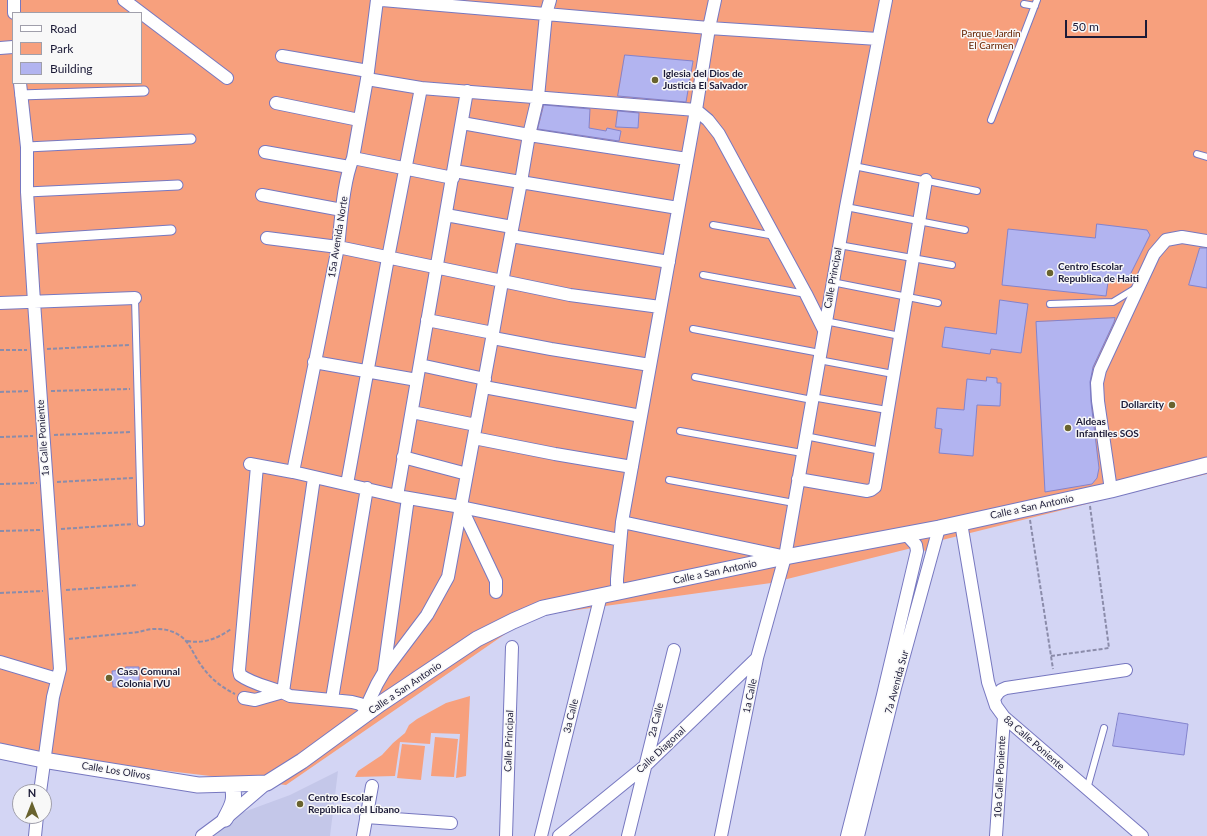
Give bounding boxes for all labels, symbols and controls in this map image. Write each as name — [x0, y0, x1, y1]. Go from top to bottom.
legend — [12, 12, 142, 84]
scale bar — [1067, 12, 1149, 38]
text: 50 m — [1072, 19, 1099, 34]
text: Road — [50, 21, 77, 36]
park label: Parque Jardín El Carmen — [961, 28, 1021, 52]
text: Park — [50, 41, 73, 56]
text: Building — [50, 61, 93, 76]
place label: Iglesia del Dios de Justicia El Salvador — [663, 68, 747, 92]
marker: Iglesia del Dios de Justicia El Salvador — [650, 75, 660, 85]
street label: 15a Avenida Norte — [326, 195, 350, 279]
street label: Calle Principal — [822, 247, 844, 309]
place label: Centro Escolar Republica de Haiti — [1058, 261, 1139, 284]
marker: Centro Escolar Republica de Haiti — [1045, 268, 1055, 278]
street label: 1a Calle Poniente — [34, 399, 52, 477]
place label: Dollarcity — [1121, 399, 1164, 411]
marker: Dollarcity — [1167, 400, 1177, 410]
place label: Aldeas Infantiles SOS — [1076, 416, 1139, 440]
marker: Aldeas Infantiles SOS — [1063, 423, 1073, 433]
street label: Calle a San Antonio — [989, 492, 1075, 522]
street label: Calle a San Antonio — [672, 557, 758, 587]
street label: 7a Avenida Sur — [883, 649, 911, 715]
street label: Calle a San Antonio — [366, 659, 444, 717]
place label: Casa Comunal Colonia IVU — [117, 666, 180, 690]
marker: Casa Comunal Colonia IVU — [104, 673, 114, 683]
street label: 1a Calle — [740, 678, 760, 714]
street label: 3a Calle — [561, 698, 581, 734]
street label: 2a Calle — [646, 702, 666, 738]
street label: Calle Principal — [502, 710, 516, 772]
street label: 8a Calle Poniente — [1001, 713, 1067, 773]
street label: Calle Diagonal — [634, 724, 688, 776]
street label: 10a Calle Poniente — [992, 736, 1008, 818]
street label: Calle Los Olivos — [81, 760, 151, 782]
north arrow — [12, 784, 52, 824]
text: N — [28, 786, 36, 799]
place label: Centro Escolar República del Líbano — [308, 792, 400, 816]
marker: Centro Escolar República del Líbano — [295, 799, 305, 809]

